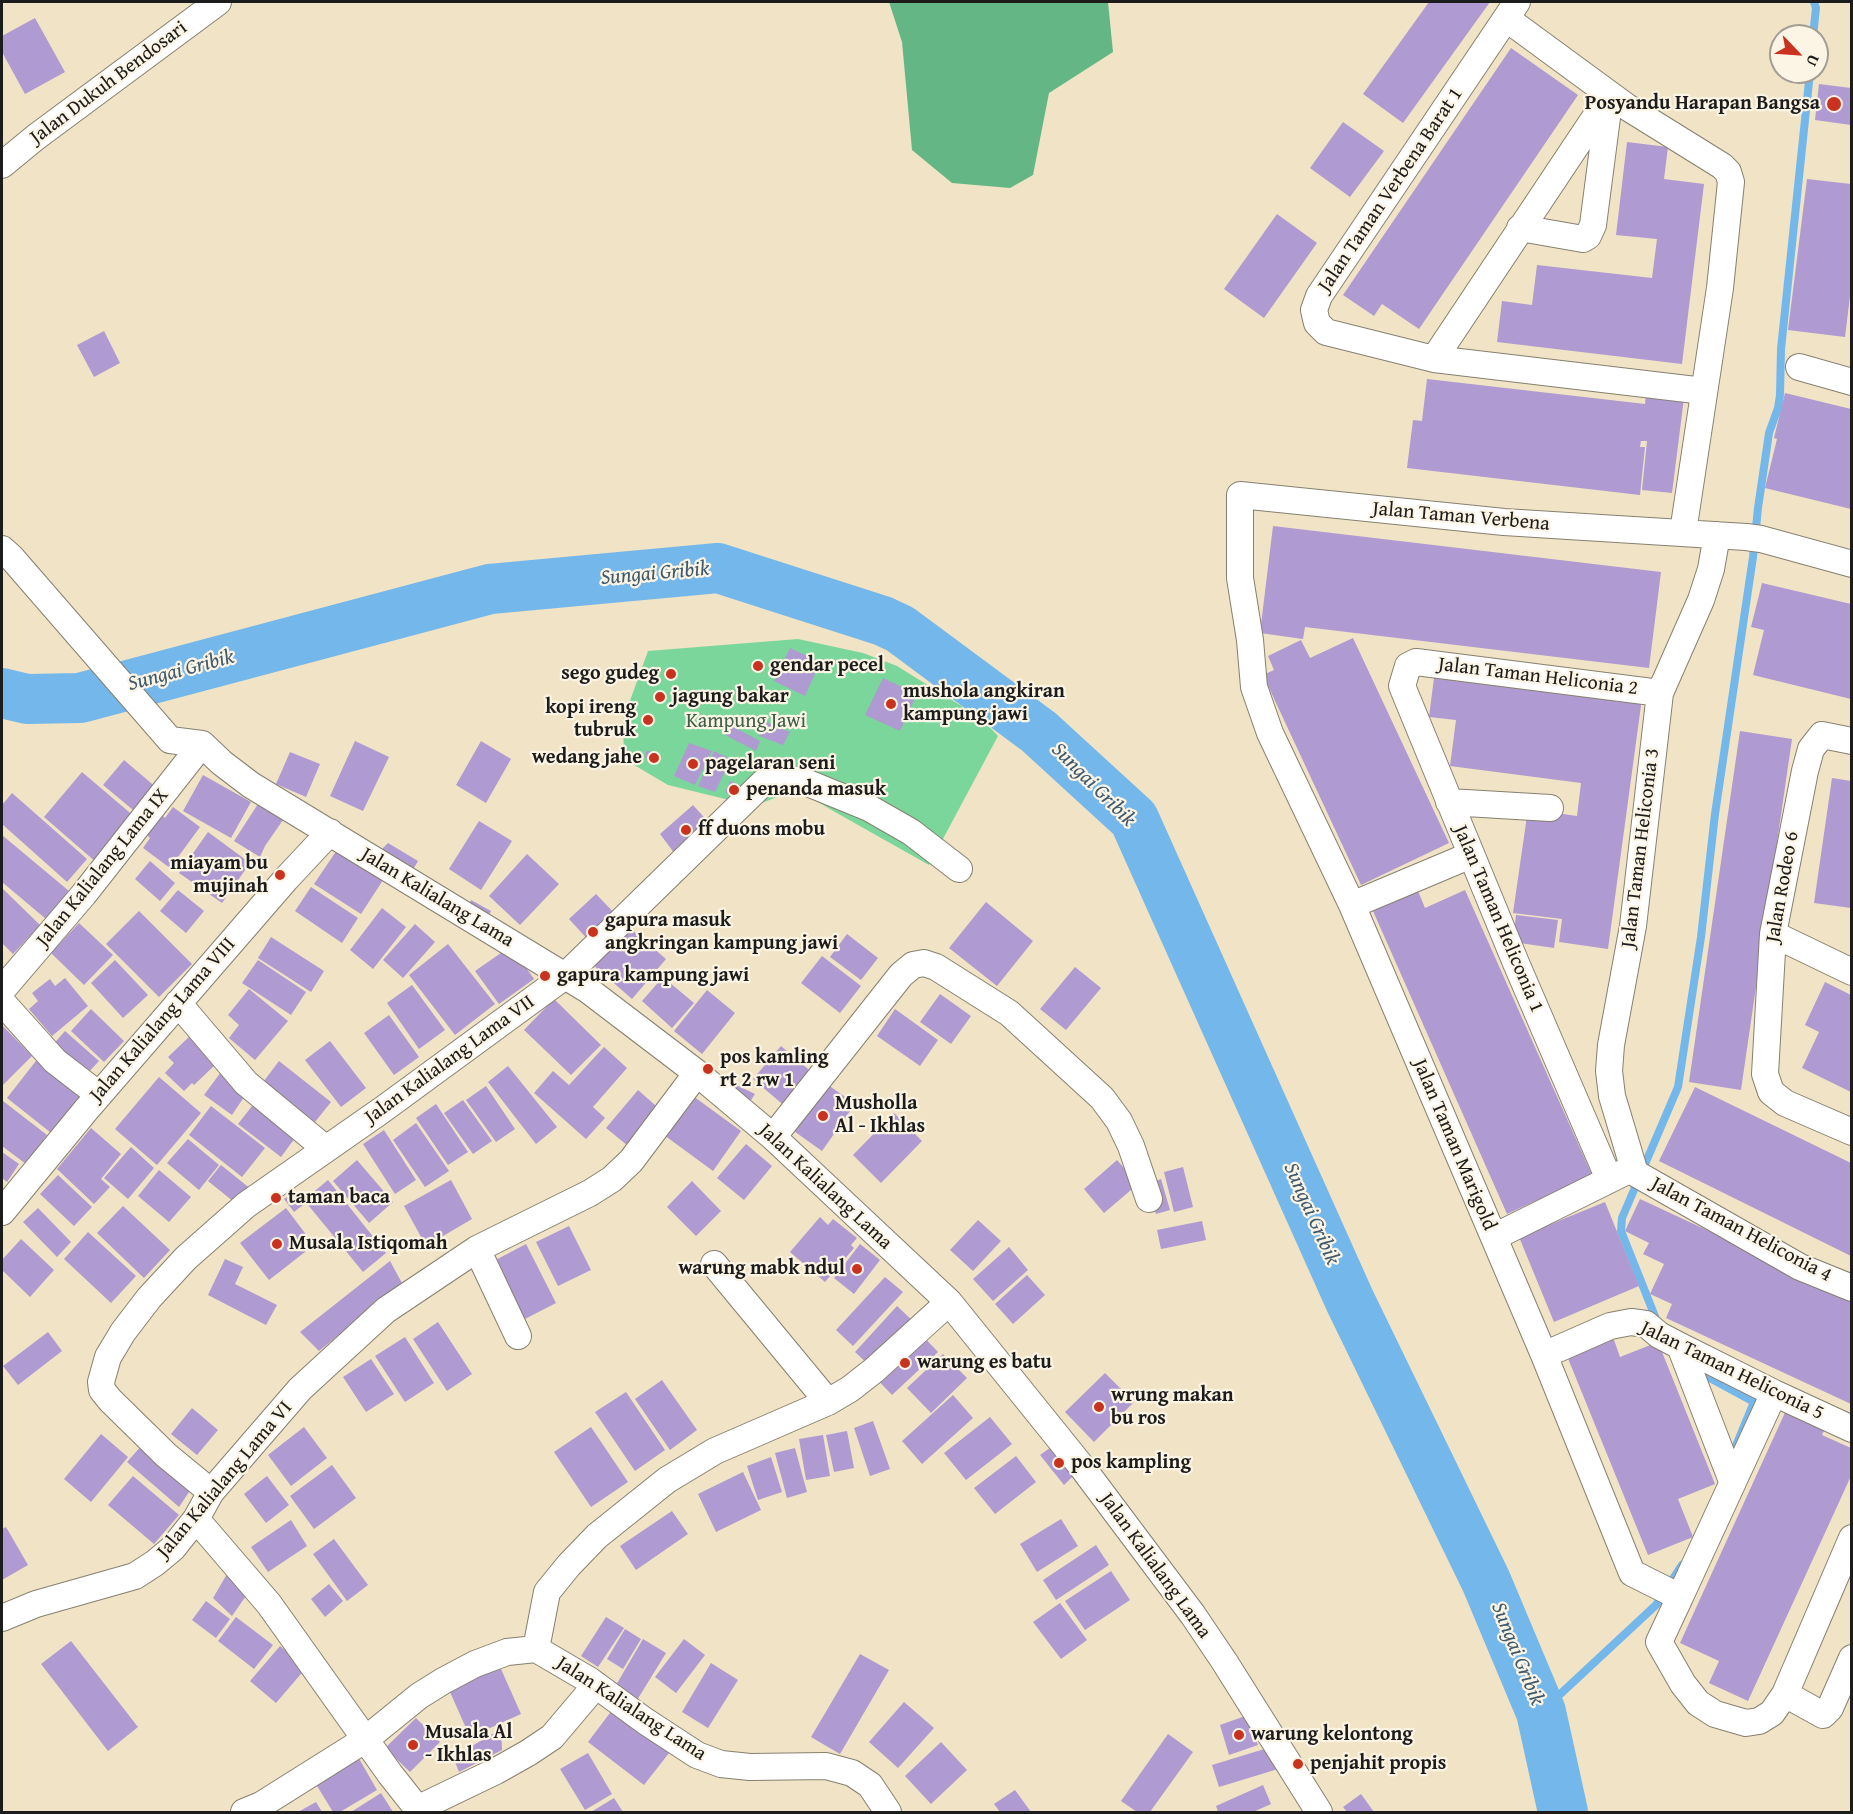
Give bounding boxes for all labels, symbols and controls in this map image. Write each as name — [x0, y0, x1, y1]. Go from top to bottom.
street label: Jalan Dukuh Bendosari — [26, 16, 192, 150]
north arrow — [1769, 24, 1829, 84]
text: U — [1800, 51, 1827, 71]
street label: Jalan Taman Verbena Barat 1 — [1314, 83, 1468, 297]
place label: Posyandu Harapan Bangsa — [1585, 92, 1820, 116]
marker: Posyandu Harapan Bangsa — [1825, 95, 1843, 113]
street label: Jalan Taman Verbena — [1371, 497, 1551, 537]
water label: Sungai Gribik — [600, 557, 710, 591]
water label: Sungai Gribik — [125, 645, 237, 697]
street label: Jalan Taman Heliconia 2 — [1437, 653, 1639, 701]
place label: gendar pecel — [770, 654, 884, 678]
marker: gendar pecel — [751, 659, 765, 673]
place label: sego gudeg — [561, 662, 659, 686]
marker: sego gudeg — [664, 667, 678, 681]
place label: mushola angkiran kampung jawi — [903, 680, 1065, 727]
place label: jagung bakar — [672, 685, 789, 709]
marker: jagung bakar — [653, 690, 667, 704]
place label: kopi ireng tubruk — [545, 696, 636, 743]
marker: mushola angkiran kampung jawi — [884, 697, 898, 711]
park label: Kampung Jawi — [686, 710, 806, 734]
marker: kopi ireng tubruk — [641, 713, 655, 727]
water label: Sungai Gribik — [1046, 738, 1140, 832]
place label: wedang jahe — [532, 746, 642, 770]
street label: Jalan Taman Heliconia 3 — [1617, 747, 1665, 949]
marker: wedang jahe — [647, 751, 661, 765]
place label: pagelaran seni — [705, 752, 835, 776]
marker: pagelaran seni — [686, 757, 700, 771]
place label: penanda masuk — [746, 778, 886, 802]
marker: penanda masuk — [727, 783, 741, 797]
street label: Jalan Kalialang Lama IX — [32, 784, 174, 952]
place label: ff duons mobu — [698, 818, 825, 842]
street label: Jalan Taman Heliconia 1 — [1448, 822, 1548, 1016]
marker: ff duons mobu — [679, 823, 693, 837]
street label: Jalan Rodeo 6 — [1761, 830, 1805, 944]
street label: Jalan Kalialang Lama — [356, 843, 518, 953]
place label: miayam bu mujinah — [170, 852, 268, 899]
marker: miayam bu mujinah — [273, 868, 287, 882]
place label: gapura masuk angkringan kampung jawi — [605, 909, 838, 956]
marker: gapura masuk angkringan kampung jawi — [586, 925, 600, 939]
street label: Jalan Kalialang Lama VIII — [85, 933, 241, 1107]
place label: gapura kampung jawi — [557, 964, 749, 988]
marker: gapura kampung jawi — [538, 969, 552, 983]
street label: Jalan Kalialang Lama VII — [360, 990, 540, 1130]
place label: pos kamling rt 2 rw 1 — [720, 1046, 829, 1093]
street label: Jalan Taman Marigold — [1407, 1056, 1501, 1234]
marker: pos kamling rt 2 rw 1 — [701, 1062, 715, 1076]
place label: Musholla Al - Ikhlas — [835, 1092, 925, 1139]
marker: Musholla Al - Ikhlas — [816, 1109, 830, 1123]
street label: Jalan Kalialang Lama — [753, 1119, 897, 1255]
water label: Sungai Gribik — [1277, 1159, 1345, 1269]
street label: Jalan Taman Heliconia 4 — [1647, 1172, 1835, 1288]
place label: taman baca — [288, 1186, 390, 1210]
marker: taman baca — [269, 1191, 283, 1205]
place label: Musala Istiqomah — [289, 1232, 448, 1256]
marker: Musala Istiqomah — [270, 1237, 284, 1251]
place label: warung mabk ndul — [678, 1257, 845, 1281]
marker: warung mabk ndul — [850, 1262, 864, 1276]
street label: Jalan Taman Heliconia 5 — [1636, 1316, 1828, 1426]
place label: warung es batu — [917, 1351, 1052, 1375]
marker: warung es batu — [898, 1356, 912, 1370]
place label: wrung makan bu ros — [1111, 1384, 1234, 1431]
street label: Jalan Kalialang Lama VI — [152, 1397, 298, 1563]
marker: wrung makan bu ros — [1092, 1400, 1106, 1414]
place label: pos kampling — [1071, 1451, 1191, 1475]
marker: pos kampling — [1052, 1456, 1066, 1470]
street label: Jalan Kalialang Lama — [1094, 1489, 1216, 1643]
water label: Sungai Gribik — [1485, 1599, 1549, 1709]
street label: Jalan Kalialang Lama — [551, 1652, 711, 1766]
place label: Musala Al - Ikhlas — [425, 1721, 512, 1768]
place label: warung kelontong — [1251, 1723, 1413, 1747]
marker: warung kelontong — [1232, 1728, 1246, 1742]
marker: Musala Al - Ikhlas — [406, 1738, 420, 1752]
place label: penjahit propis — [1310, 1752, 1446, 1776]
marker: penjahit propis — [1291, 1757, 1305, 1771]

